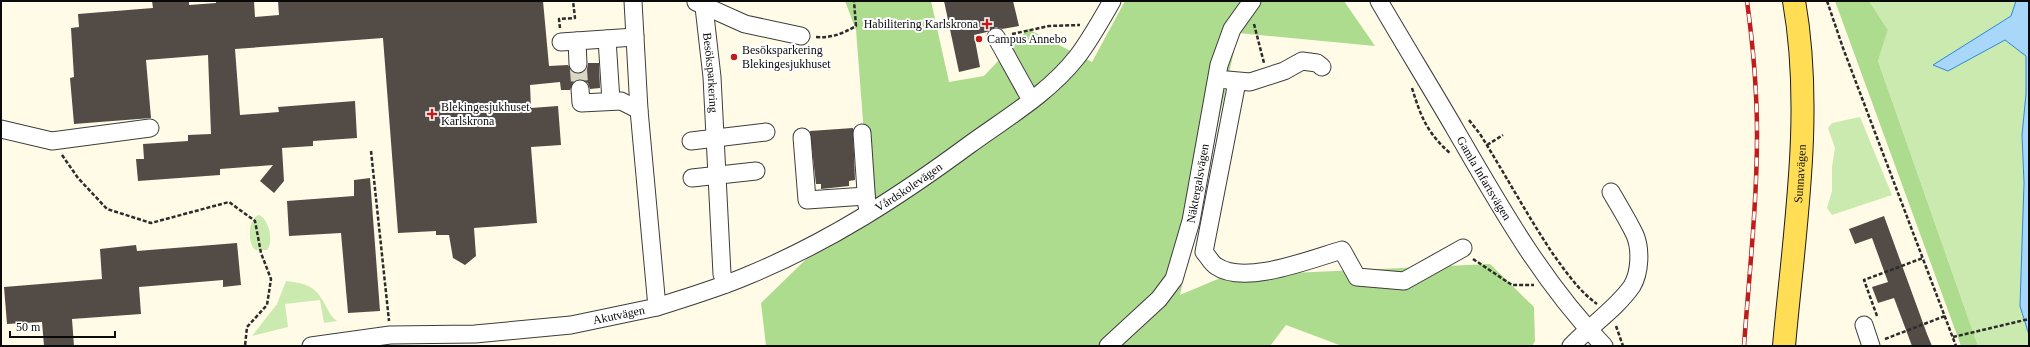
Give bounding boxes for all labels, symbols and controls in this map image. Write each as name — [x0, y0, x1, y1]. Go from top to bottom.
place label: Habilitering Karlskrona — [864, 17, 979, 31]
marker: Habilitering Karlskrona — [981, 18, 993, 30]
street label: Besöksparkering — [700, 32, 721, 113]
place label: Campus Annebo — [987, 32, 1067, 46]
marker: Campus Annebo — [974, 34, 984, 44]
place label: Besöksparkering Blekingesjukhuset — [742, 43, 831, 71]
marker: Besöksparkering Blekingesjukhuset — [729, 52, 739, 62]
place label: Blekingesjukhuset Karlskrona — [441, 100, 530, 128]
marker: Blekingesjukhuset Karlskrona — [426, 108, 438, 120]
street label: Gamla Infartsvägen — [1454, 134, 1514, 223]
street label: Näktergalsvägen — [1184, 143, 1212, 224]
street label: Sunnavägen — [1791, 144, 1809, 204]
street label: Vårdskolevägen — [872, 160, 945, 215]
street label: Akutvägen — [592, 303, 646, 327]
scale bar — [10, 313, 115, 339]
text: 50 m — [16, 320, 41, 334]

